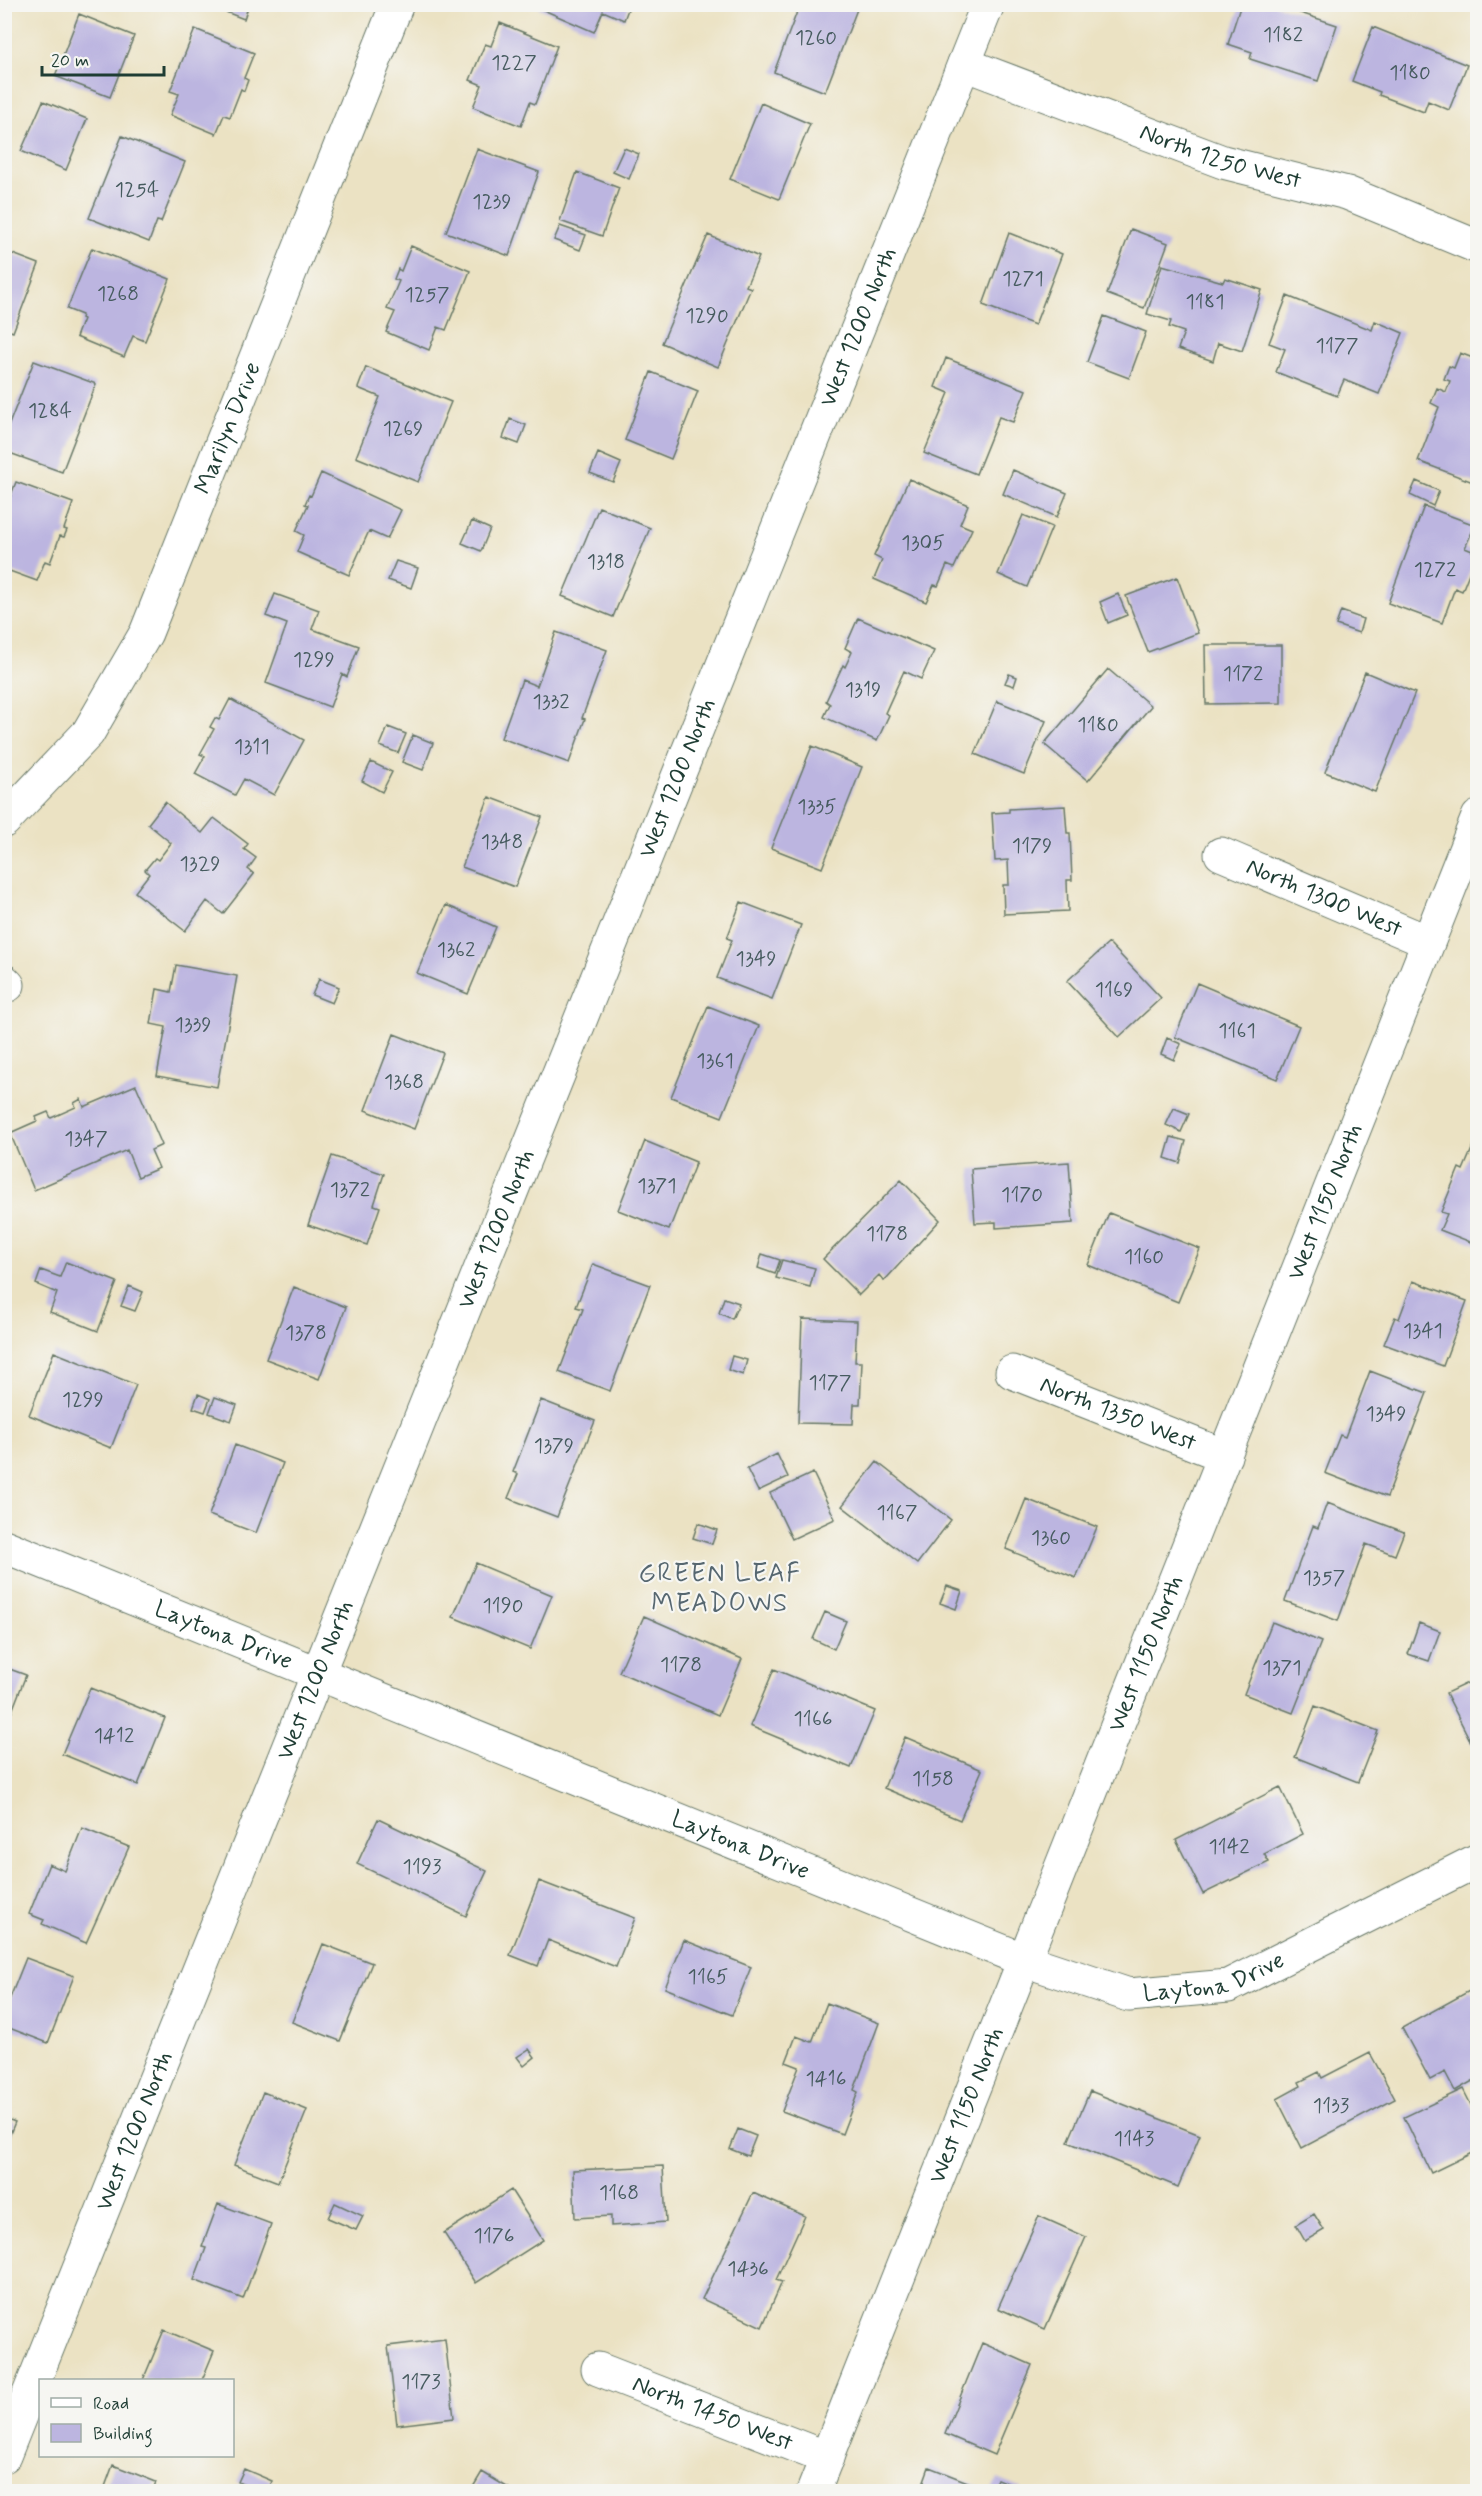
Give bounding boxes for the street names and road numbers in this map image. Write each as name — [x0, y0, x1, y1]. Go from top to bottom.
street label: North 1250 West — [1135, 116, 1305, 197]
street label: West 1200 North — [812, 243, 904, 411]
street label: Marilyn Drive — [187, 357, 268, 499]
street label: West 1200 North — [631, 694, 723, 862]
street label: North 1300 West — [1241, 851, 1407, 945]
street label: West 1150 North — [1280, 1119, 1370, 1285]
street label: West 1200 North — [450, 1145, 542, 1313]
street label: North 1350 West — [1035, 1369, 1201, 1459]
street label: West 1150 North — [1101, 1571, 1191, 1736]
street label: Laytona Drive — [150, 1593, 297, 1677]
street label: West 1200 North — [269, 1596, 361, 1764]
street label: Laytona Drive — [667, 1803, 814, 1887]
street label: Laytona Drive — [1142, 1945, 1290, 2009]
street label: West 1150 North — [922, 2023, 1011, 2188]
street label: West 1200 North — [88, 2047, 180, 2215]
street label: North 1450 West — [628, 2368, 798, 2459]

